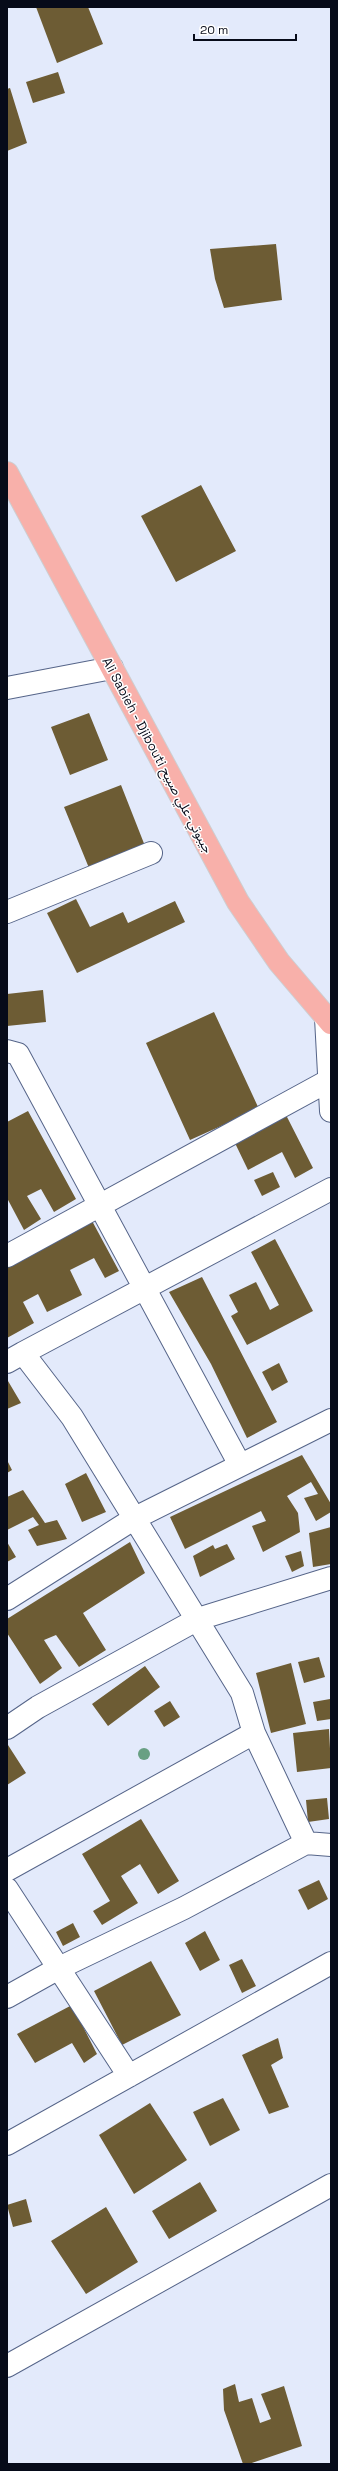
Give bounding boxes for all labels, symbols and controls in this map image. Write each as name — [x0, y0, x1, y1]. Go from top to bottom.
scale bar — [194, 16, 296, 42]
text: 20 m — [200, 22, 228, 38]
street label: Ali Sabieh - Djibouti جيبوتي-علي صبيح — [97, 654, 217, 857]

